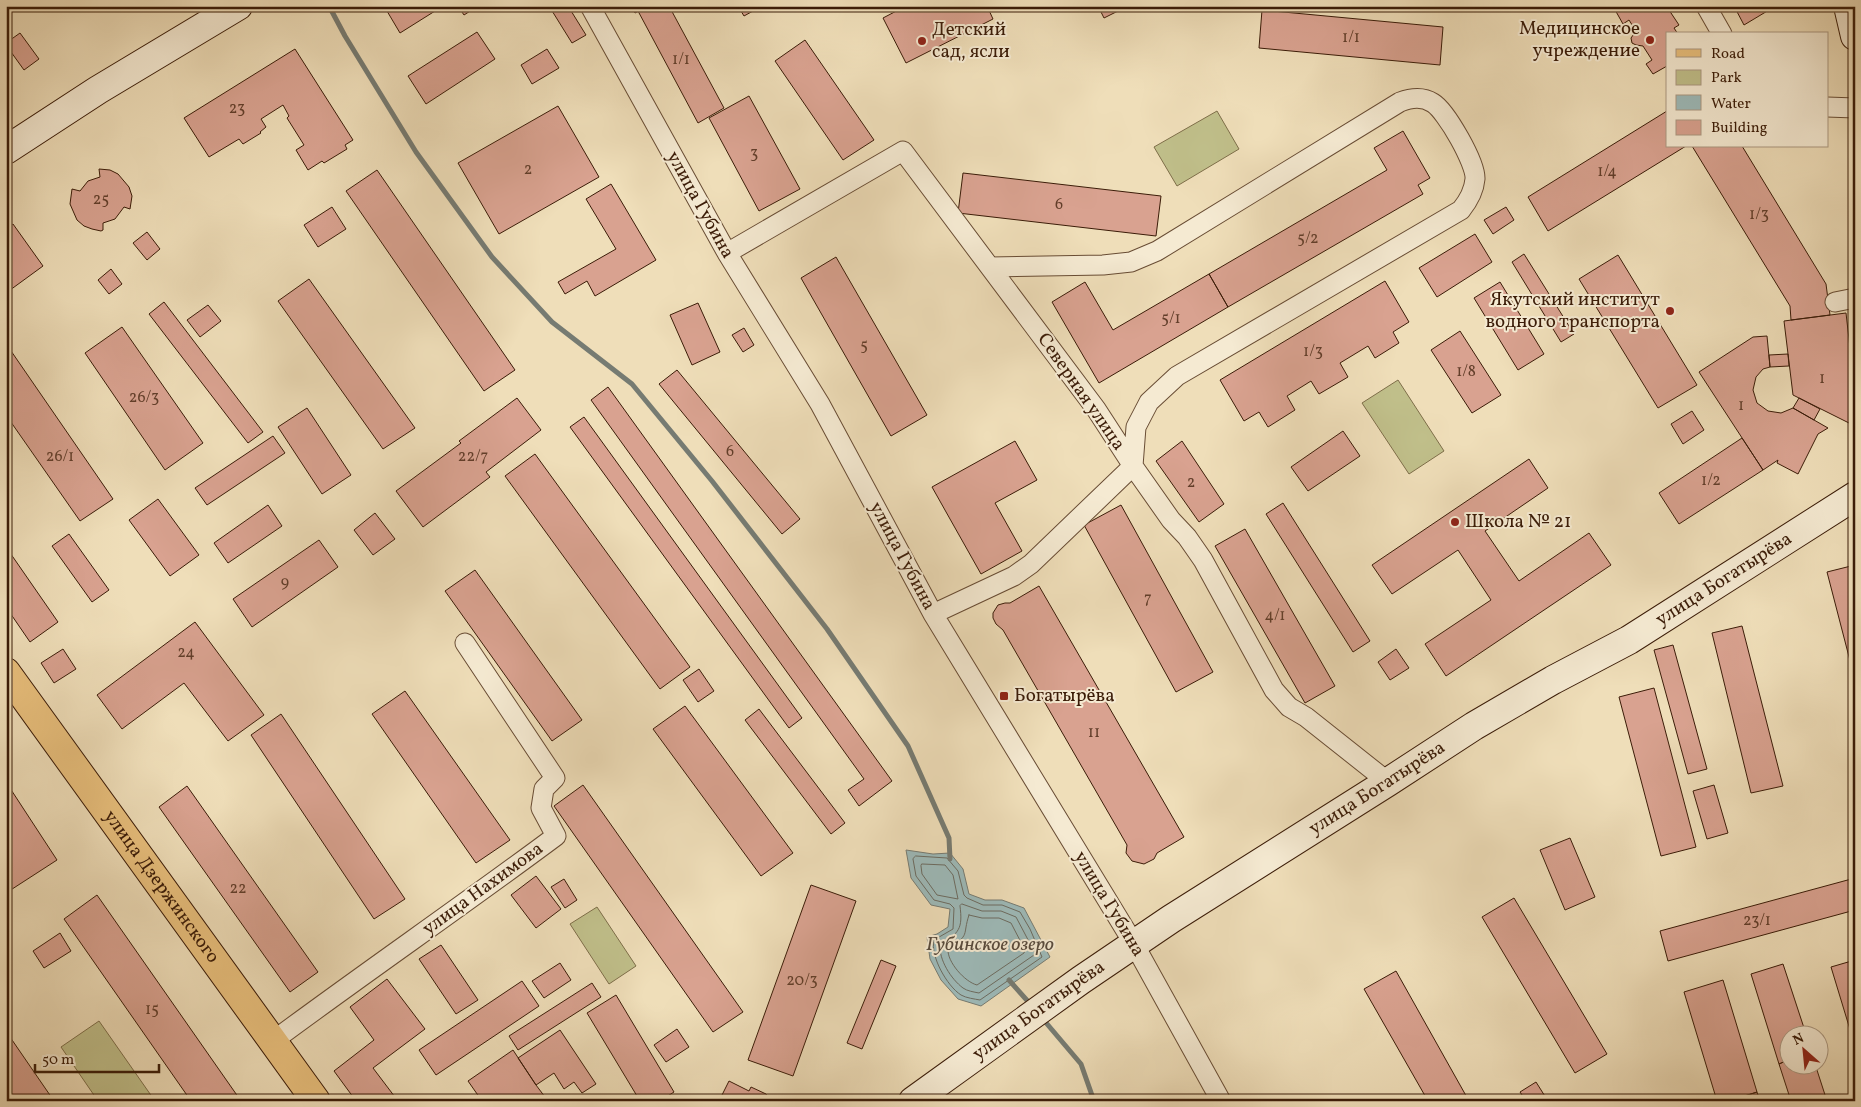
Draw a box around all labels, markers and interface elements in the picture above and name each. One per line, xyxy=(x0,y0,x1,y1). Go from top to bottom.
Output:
place label: Медицинское учреждение xyxy=(1519,16,1640,64)
place label: Детский сад, ясли xyxy=(932,17,1010,65)
house number: 1/1 xyxy=(1342,27,1360,49)
legend xyxy=(1666,32,1828,148)
marker: Медицинское учреждение xyxy=(1644,34,1656,46)
marker: Детский сад, ясли xyxy=(916,35,928,47)
text: Road xyxy=(1711,44,1745,65)
house number: 1/1 xyxy=(672,49,690,71)
text: Park xyxy=(1711,68,1742,89)
text: Water xyxy=(1711,94,1751,115)
house number: 23 xyxy=(229,98,245,120)
text: Building xyxy=(1711,118,1768,139)
house number: 3 xyxy=(750,143,758,165)
street label: улица Губина xyxy=(660,147,740,263)
house number: 2 xyxy=(524,159,532,181)
house number: 1/4 xyxy=(1597,161,1617,183)
house number: 25 xyxy=(93,189,109,211)
house number: 6 xyxy=(1055,194,1063,216)
house number: 1/3 xyxy=(1749,204,1769,226)
house number: 5/2 xyxy=(1297,228,1319,250)
place label: Якутский институт водного транспорта xyxy=(1485,287,1660,335)
marker: Якутский институт водного транспорта xyxy=(1664,305,1676,317)
house number: 5/1 xyxy=(1161,308,1181,330)
street label: Северная улица xyxy=(1031,328,1131,456)
house number: 5 xyxy=(860,335,868,357)
house number: 1/3 xyxy=(1303,341,1323,363)
house number: 1/8 xyxy=(1456,361,1476,383)
house number: 1 xyxy=(1819,368,1825,390)
house number: 26/3 xyxy=(129,387,159,409)
house number: 1 xyxy=(1738,395,1744,417)
house number: 6 xyxy=(726,441,734,463)
house number: 26/1 xyxy=(46,446,74,468)
house number: 22/7 xyxy=(458,446,488,468)
house number: 1/2 xyxy=(1701,470,1721,492)
house number: 2 xyxy=(1187,472,1195,494)
street label: улица Губина xyxy=(863,497,941,615)
place label: Школа № 21 xyxy=(1465,509,1571,535)
marker: Школа № 21 xyxy=(1449,516,1461,528)
street label: улица Богатырёва xyxy=(1651,526,1797,633)
house number: 9 xyxy=(281,572,289,594)
house number: 7 xyxy=(1144,588,1152,610)
house number: 4/1 xyxy=(1264,605,1286,627)
house number: 24 xyxy=(177,642,195,664)
place label: Богатырёва xyxy=(1014,683,1115,709)
marker: Богатырёва xyxy=(998,690,1010,702)
house number: 11 xyxy=(1088,722,1100,744)
street label: улица Богатырёва xyxy=(1304,735,1451,842)
street label: улица Дзержинского xyxy=(97,805,225,969)
street label: улица Нахимова xyxy=(417,836,549,942)
street label: улица Губина xyxy=(1067,846,1151,962)
house number: 22 xyxy=(229,878,247,900)
house number: 23/1 xyxy=(1743,910,1771,932)
water label: Губинское озеро xyxy=(926,931,1054,959)
street label: улица Богатырёва xyxy=(967,954,1110,1067)
house number: 20/3 xyxy=(786,970,818,992)
house number: 15 xyxy=(145,999,159,1021)
north arrow xyxy=(1778,1024,1828,1074)
text: N xyxy=(1790,1029,1808,1051)
scale bar xyxy=(35,1042,159,1074)
text: 50 m xyxy=(42,1050,74,1071)

